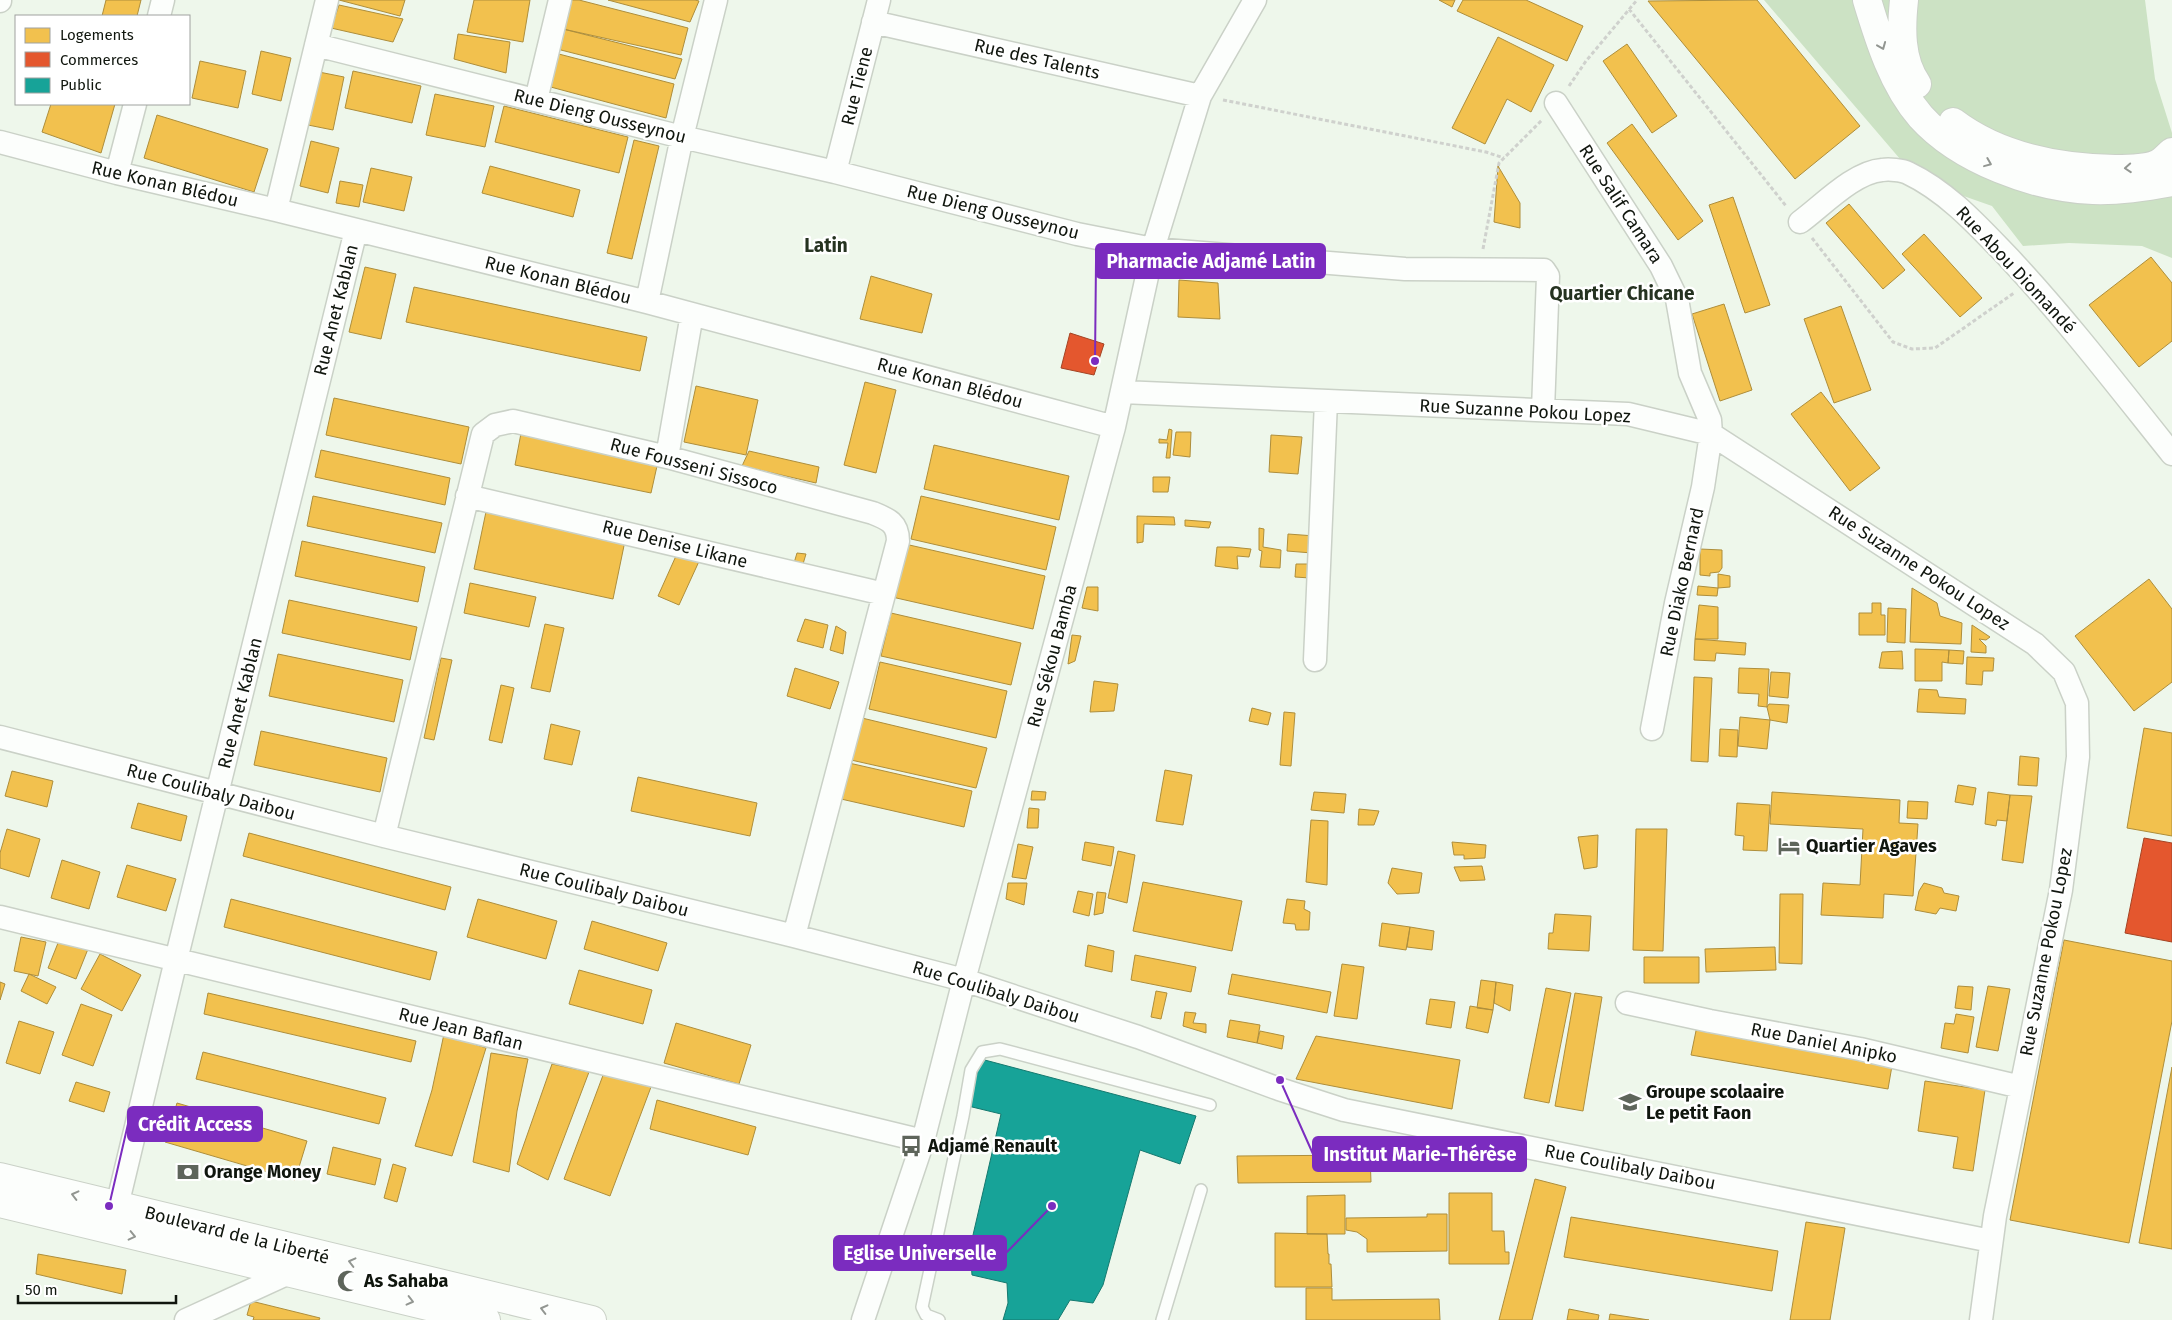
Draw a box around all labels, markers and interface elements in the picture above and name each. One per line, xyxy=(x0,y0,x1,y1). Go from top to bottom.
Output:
legend xyxy=(15,15,190,105)
text: Logements xyxy=(60,26,134,44)
street label: Rue des Talents xyxy=(972,34,1102,84)
one-way arrow xyxy=(1876,41,1887,50)
street label: Rue Tiene xyxy=(837,44,877,128)
text: Commerces xyxy=(60,51,138,69)
text: Public xyxy=(60,76,102,94)
street label: Rue Dieng Ousseynou xyxy=(512,84,688,148)
street label: Rue Salif Camara xyxy=(1574,140,1668,268)
street label: Rue Konan Blédou xyxy=(89,156,241,212)
one-way arrow xyxy=(1983,157,1992,167)
one-way arrow xyxy=(2123,163,2131,174)
street label: Rue Dieng Ousseynou xyxy=(905,180,1081,244)
street label: Rue Abou Diomandé xyxy=(1951,202,2081,338)
district label: Latin xyxy=(804,234,848,257)
street label: Rue Anet Kablan xyxy=(309,242,363,378)
callout: Pharmacie Adjamé Latin xyxy=(1096,244,1325,278)
text: Pharmacie Adjamé Latin xyxy=(1107,250,1315,273)
street label: Rue Konan Blédou xyxy=(482,251,634,309)
district label: Quartier Chicane xyxy=(1549,282,1695,305)
street label: Rue Konan Blédou xyxy=(875,353,1025,413)
street label: Rue Suzanne Pokou Lopez xyxy=(1419,394,1631,428)
street label: Rue Fousseni Sissoco xyxy=(608,433,780,499)
street label: Rue Suzanne Pokou Lopez xyxy=(1824,501,2014,635)
street label: Rue Diako Bernard xyxy=(1655,505,1709,659)
street label: Rue Denise Likane xyxy=(600,515,750,573)
street label: Rue Sékou Bamba xyxy=(1022,582,1082,730)
street label: Rue Anet Kablan xyxy=(213,635,267,771)
street label: Rue Coulibaly Daibou xyxy=(124,759,298,825)
hotel icon: Quartier Agaves xyxy=(1776,833,1802,859)
place label: Quartier Agaves xyxy=(1806,835,1937,857)
street label: Rue Suzanne Pokou Lopez xyxy=(2015,846,2077,1058)
street label: Rue Coulibaly Daibou xyxy=(517,858,691,922)
street label: Rue Coulibaly Daibou xyxy=(910,956,1082,1028)
street label: Rue Jean Baflan xyxy=(396,1003,526,1055)
street label: Rue Daniel Anipko xyxy=(1749,1018,1899,1068)
place label: Groupe scolaaire Le petit Faon xyxy=(1646,1081,1784,1124)
school or university icon: Groupe scolaaire Le petit Faon xyxy=(1617,1089,1643,1115)
callout: Crédit Access xyxy=(128,1107,262,1141)
text: Crédit Access xyxy=(138,1113,252,1136)
bus stop icon: Adjamé Renault xyxy=(898,1133,924,1159)
place label: Adjamé Renault xyxy=(927,1135,1058,1157)
callout: Institut Marie-Thérèse xyxy=(1313,1137,1526,1171)
street label: Rue Coulibaly Daibou xyxy=(1543,1140,1717,1194)
text: Institut Marie-Thérèse xyxy=(1324,1143,1516,1166)
bank icon: Orange Money xyxy=(175,1159,201,1185)
place label: Orange Money xyxy=(204,1161,322,1183)
one-way arrow xyxy=(71,1190,80,1201)
street label: Boulevard de la Liberté xyxy=(142,1201,332,1269)
one-way arrow xyxy=(128,1230,137,1241)
callout: Eglise Universelle xyxy=(834,1236,1006,1270)
text: Eglise Universelle xyxy=(844,1242,996,1265)
one-way arrow xyxy=(348,1257,357,1268)
mosque icon: As Sahaba xyxy=(335,1268,361,1294)
place label: As Sahaba xyxy=(363,1270,449,1292)
scale bar xyxy=(18,1272,175,1304)
text: 50 m xyxy=(25,1281,58,1299)
one-way arrow xyxy=(405,1295,414,1306)
one-way arrow xyxy=(540,1304,549,1315)

